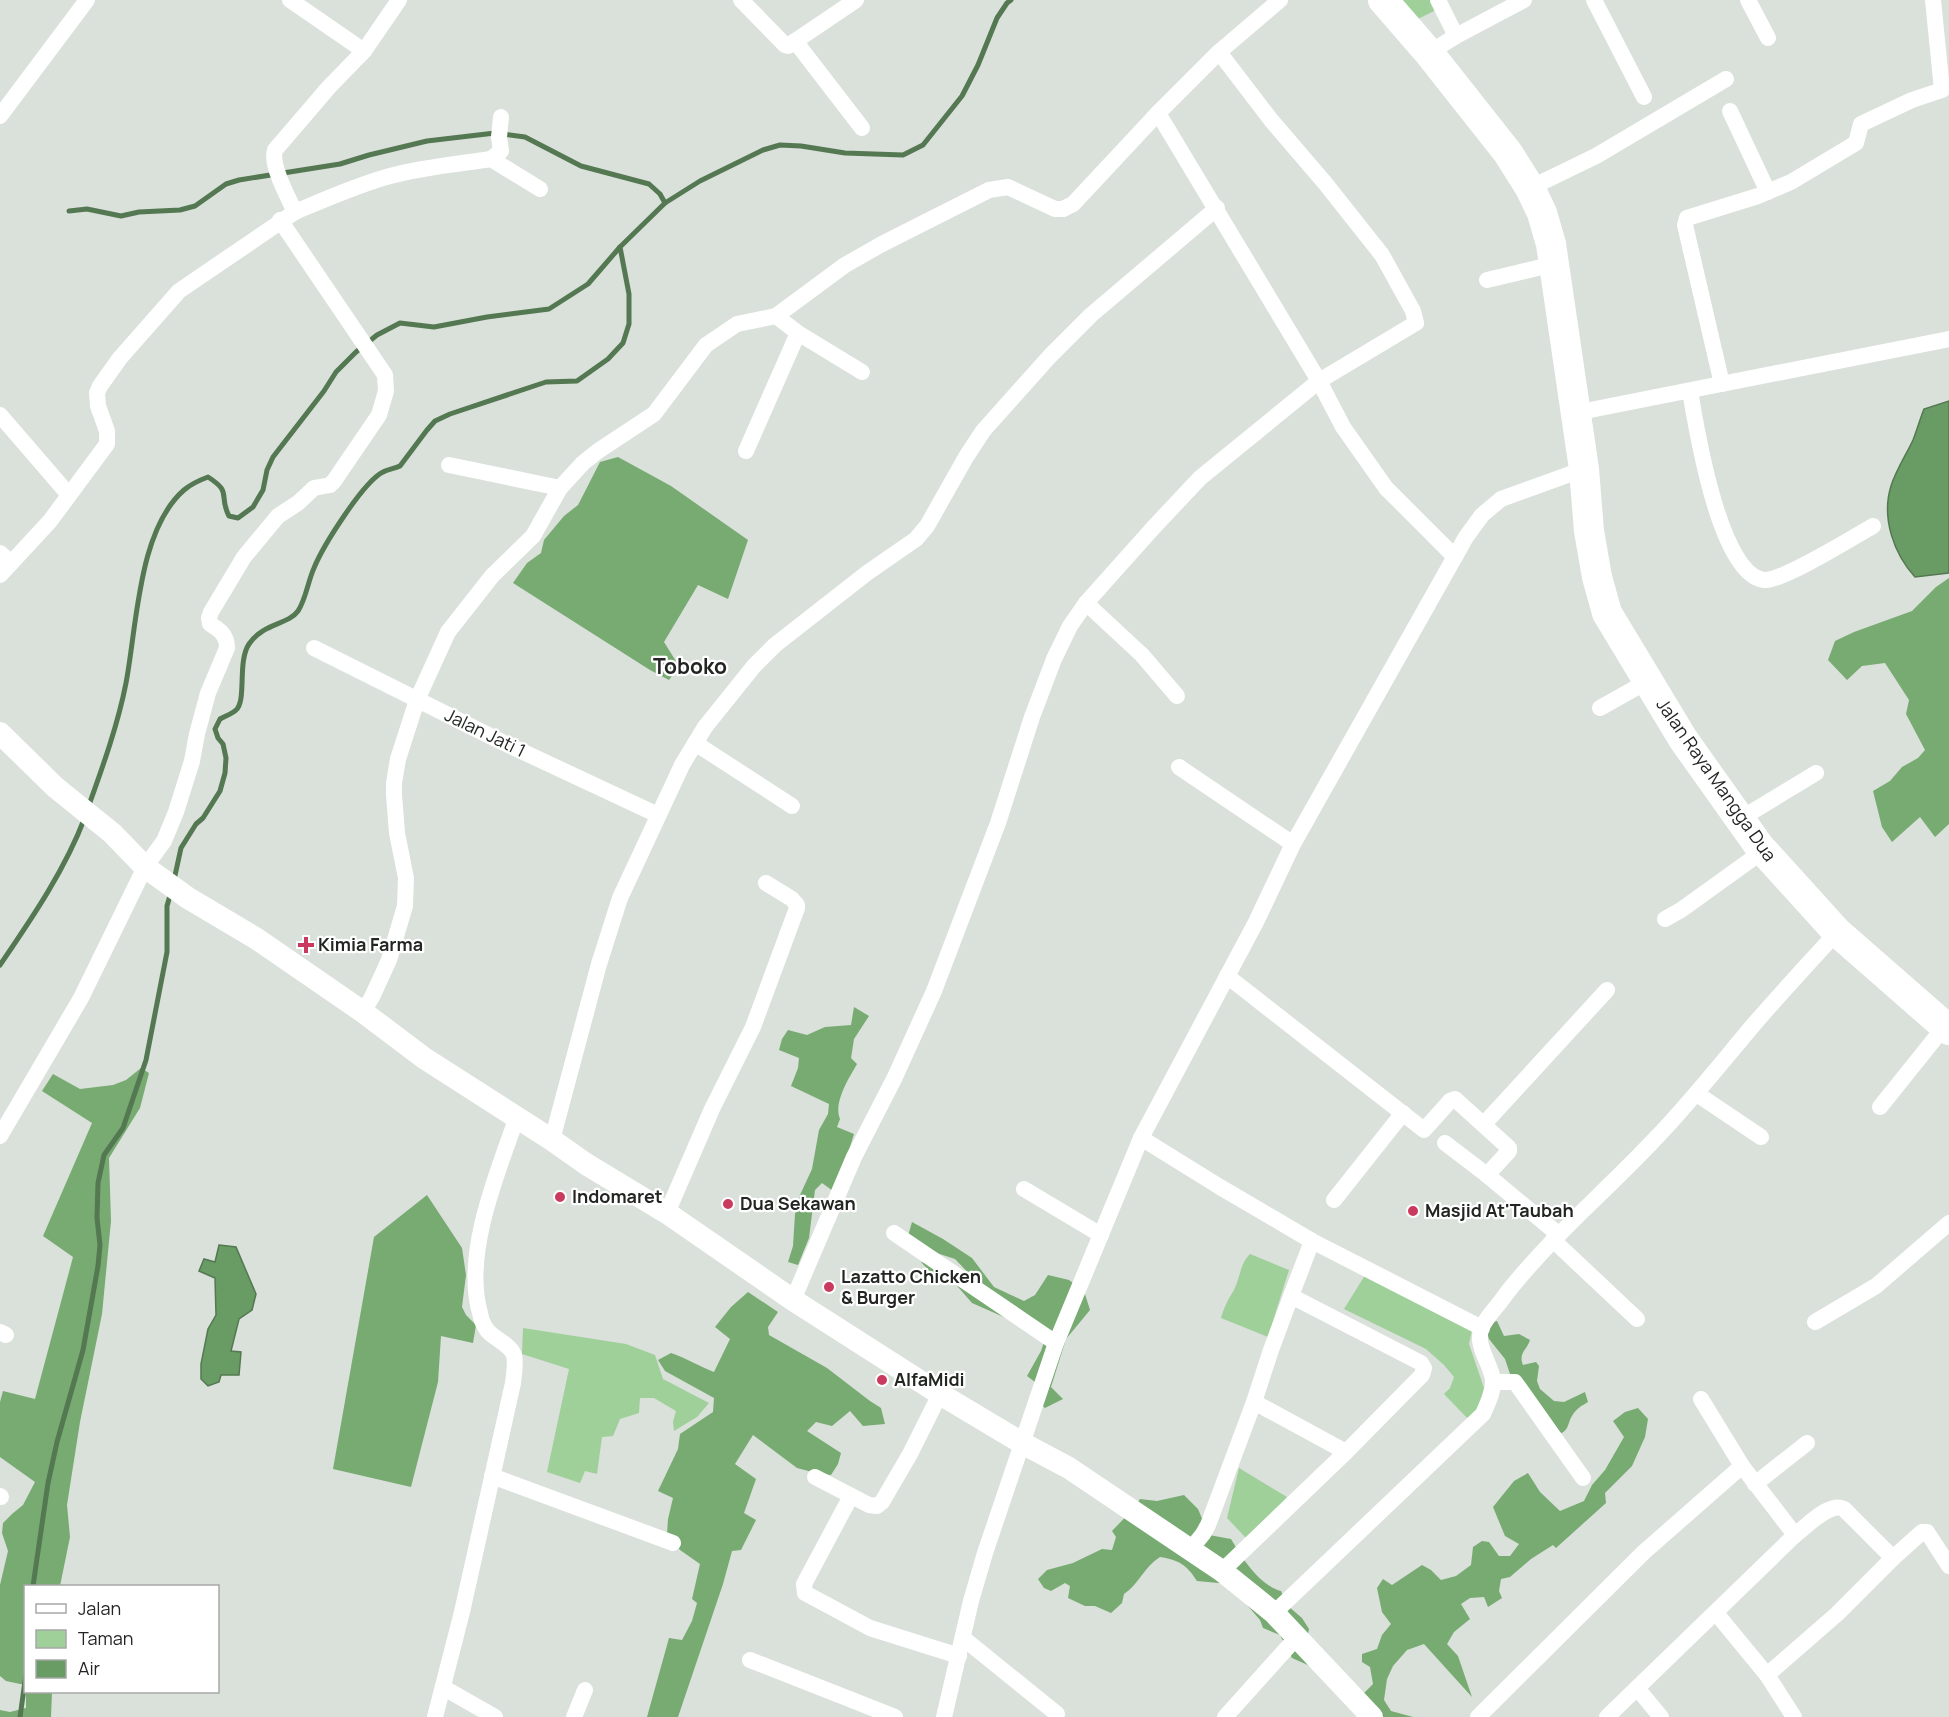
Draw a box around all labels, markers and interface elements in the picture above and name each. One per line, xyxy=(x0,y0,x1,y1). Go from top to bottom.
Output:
district label: Toboko xyxy=(653,652,727,680)
street label: Jalan Raya Mangga Dua xyxy=(1651,693,1782,866)
street label: Jalan Jati 1 xyxy=(441,702,530,762)
place label: Kimia Farma xyxy=(318,932,423,956)
marker: Kimia Farma xyxy=(299,938,313,952)
place label: Indomaret xyxy=(572,1184,663,1208)
marker: Indomaret xyxy=(553,1190,567,1204)
place label: Dua Sekawan xyxy=(740,1191,856,1215)
marker: Dua Sekawan xyxy=(721,1197,735,1211)
place label: Masjid At'Taubah xyxy=(1425,1198,1574,1222)
marker: Masjid At'Taubah xyxy=(1406,1204,1420,1218)
place label: Lazatto Chicken & Burger xyxy=(841,1264,981,1309)
marker: Lazatto Chicken & Burger xyxy=(822,1280,836,1294)
place label: AlfaMidi xyxy=(894,1367,965,1391)
marker: AlfaMidi xyxy=(875,1373,889,1387)
legend xyxy=(24,1585,219,1693)
text: Jalan xyxy=(78,1596,121,1620)
text: Taman xyxy=(78,1626,133,1650)
text: Air xyxy=(78,1656,101,1680)

